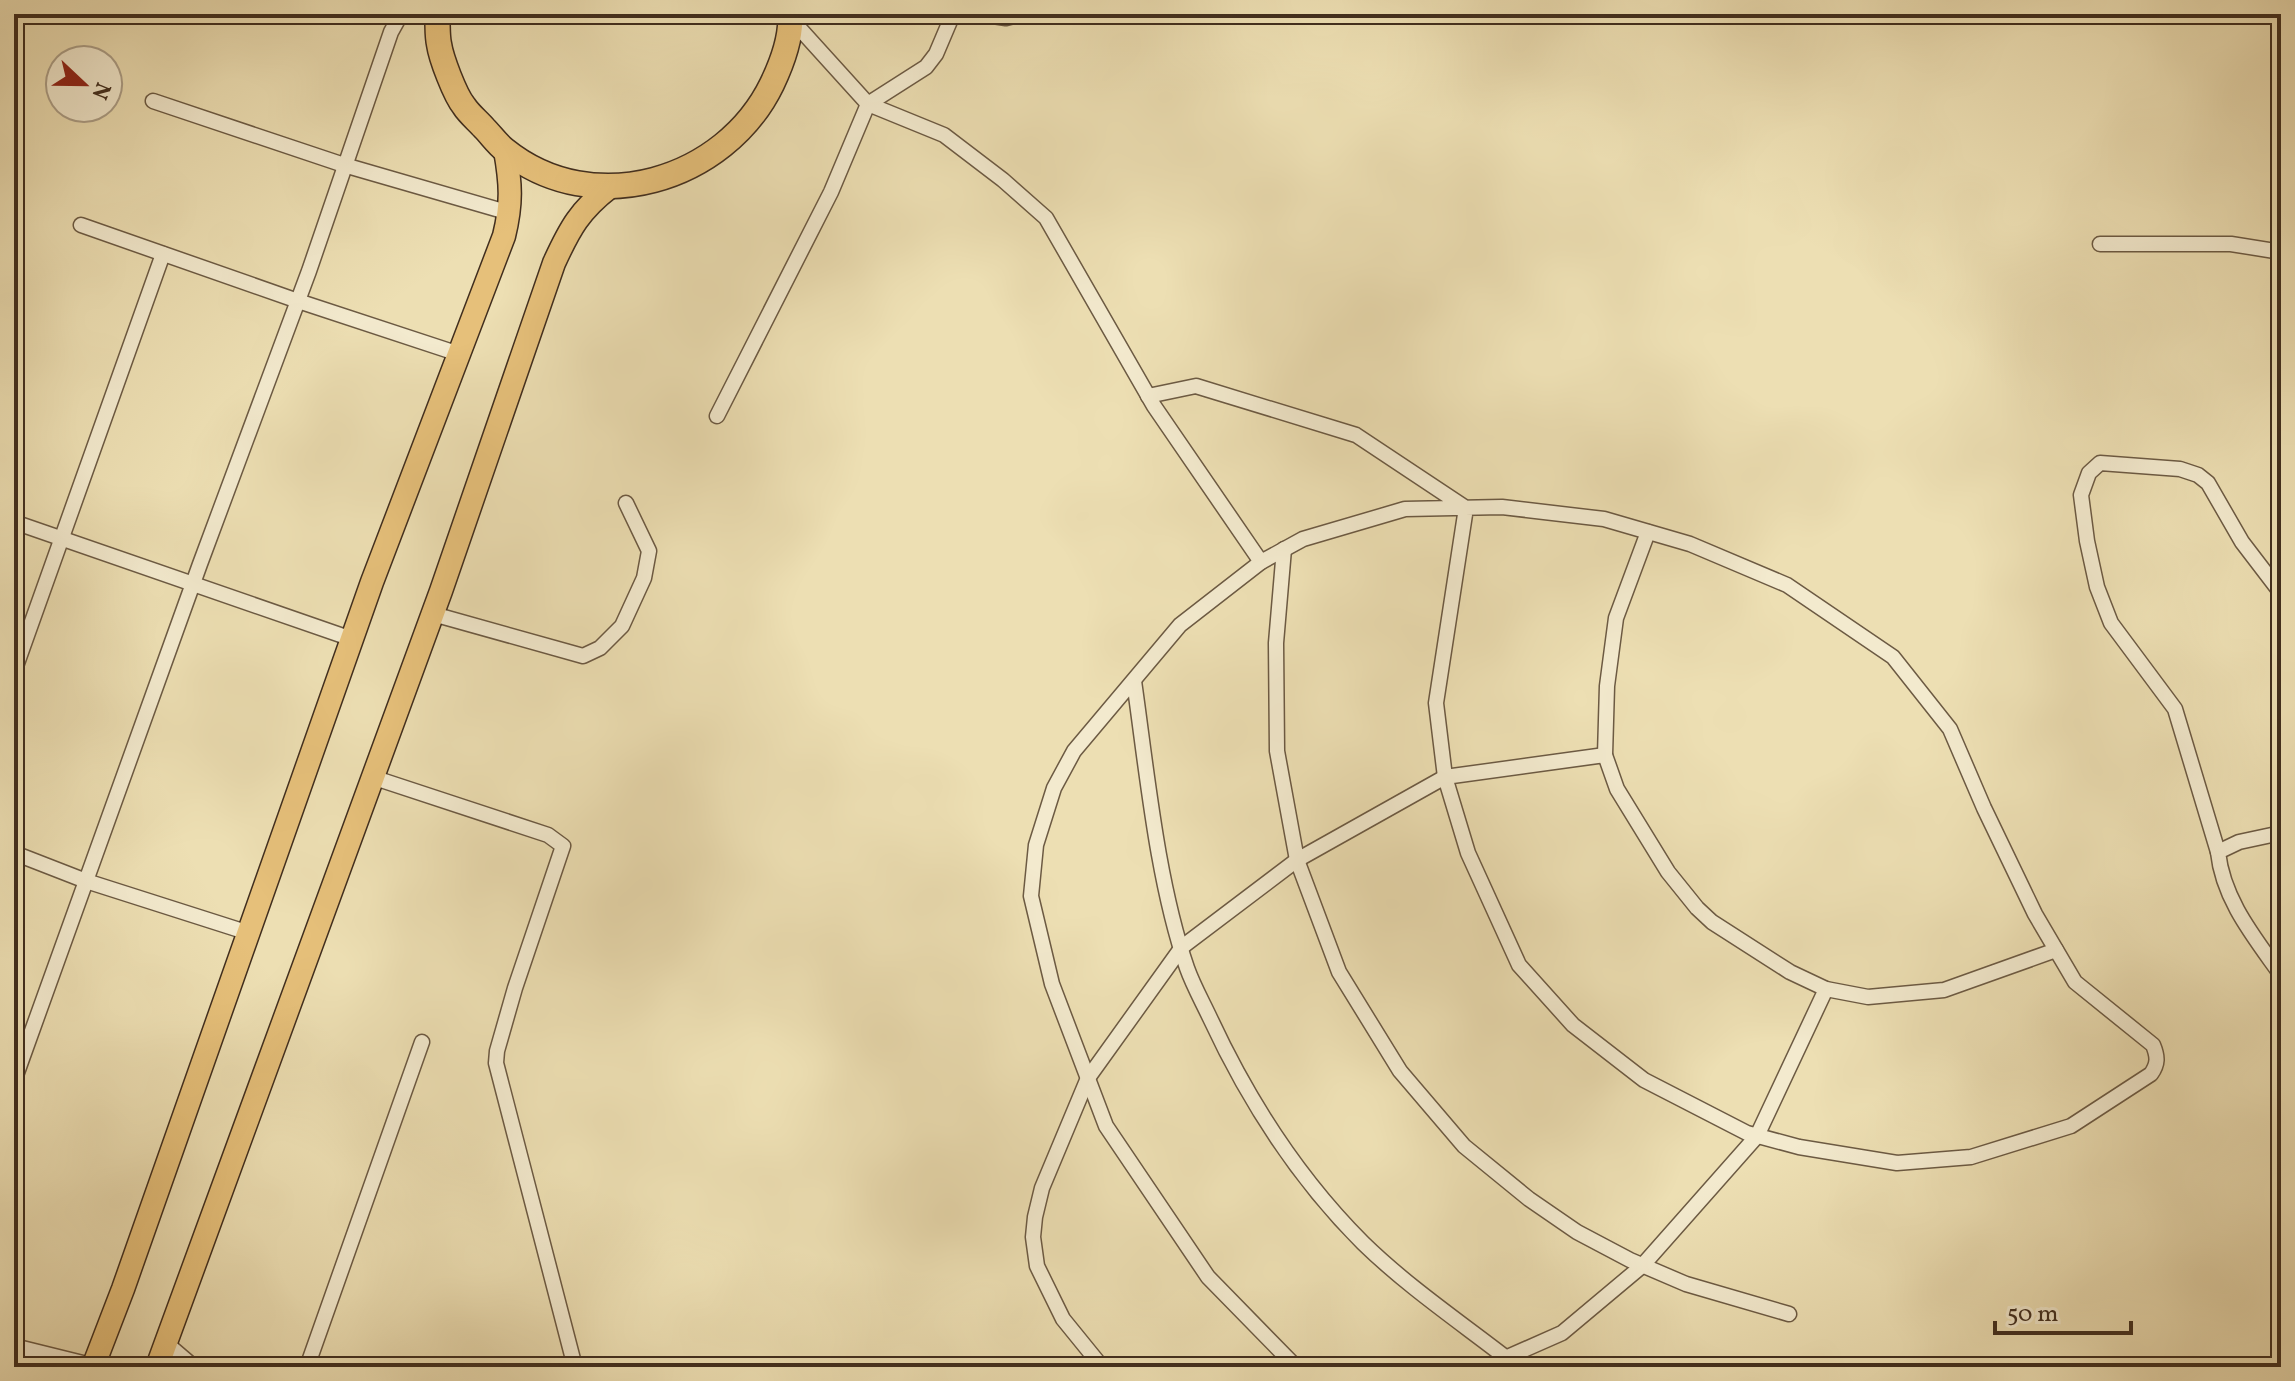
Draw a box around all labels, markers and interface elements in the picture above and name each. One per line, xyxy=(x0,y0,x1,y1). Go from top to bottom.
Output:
north arrow xyxy=(44,44,124,124)
text: N xyxy=(83,77,118,104)
scale bar xyxy=(1995,1285,2131,1335)
text: 50 m xyxy=(2007,1298,2059,1332)

